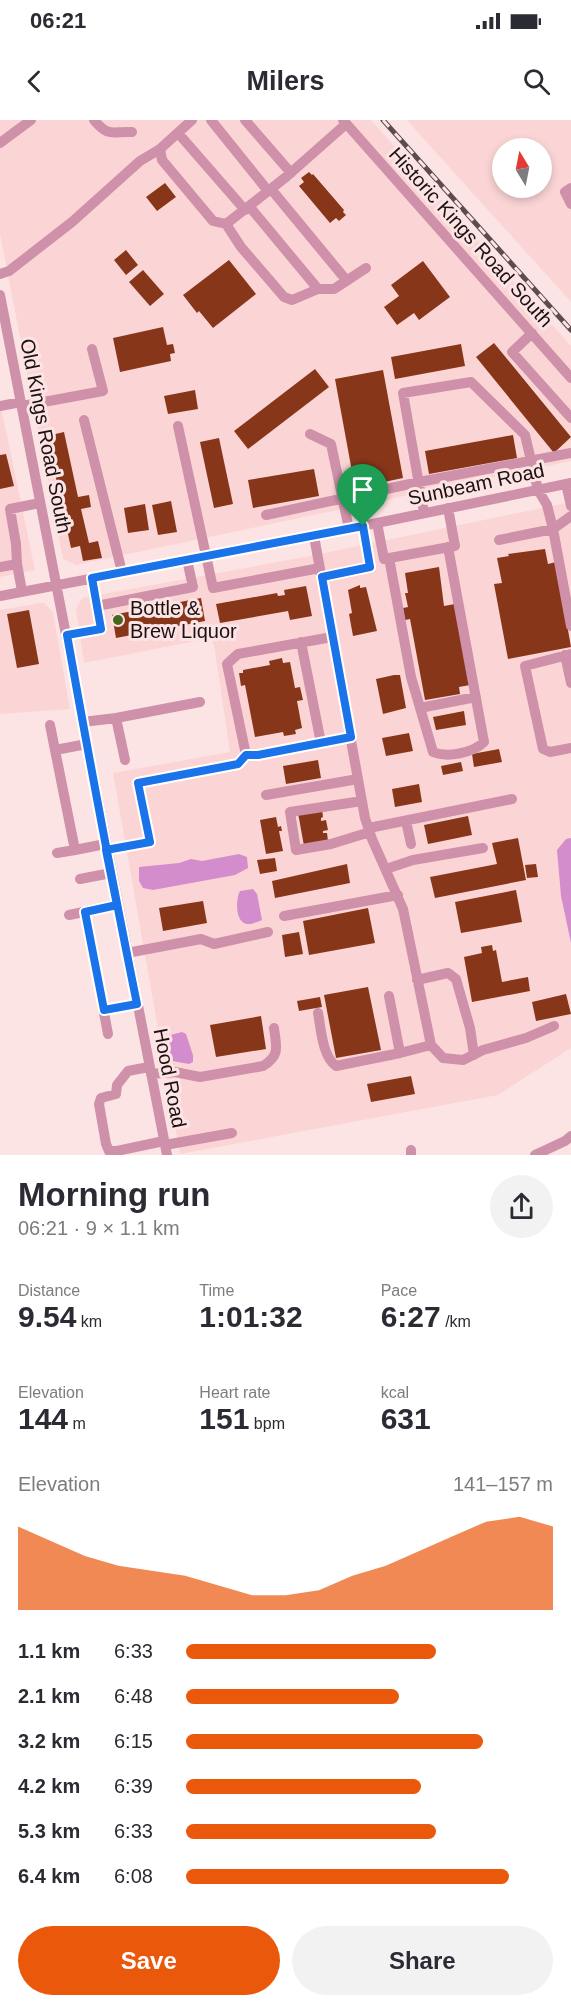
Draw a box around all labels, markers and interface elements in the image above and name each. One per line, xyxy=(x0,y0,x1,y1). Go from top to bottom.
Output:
text: 06:21 xyxy=(30,8,86,33)
icon: back xyxy=(18,65,51,98)
icon: search xyxy=(520,65,553,98)
text: Milers xyxy=(246,66,325,96)
north arrow xyxy=(492,138,552,198)
map controls xyxy=(492,138,552,198)
street label: Historic Kings Road South xyxy=(385,143,557,331)
street label: Old Kings Road South xyxy=(16,337,76,535)
street label: Sunbeam Road xyxy=(406,459,546,509)
pin xyxy=(337,464,388,526)
icon: arrive xyxy=(346,473,379,506)
place label: Bottle & Brew Liquor xyxy=(130,597,237,642)
marker: Bottle & Brew Liquor xyxy=(111,613,125,627)
street label: Hood Road xyxy=(150,1026,190,1130)
button: share xyxy=(490,1175,553,1238)
text: Morning run xyxy=(18,1176,210,1213)
text: 06:21 · 9 × 1.1 km xyxy=(18,1217,180,1239)
text: Distance xyxy=(18,1282,80,1299)
text: Time xyxy=(199,1282,234,1299)
text: Pace xyxy=(381,1282,417,1299)
text: 9.54 xyxy=(18,1300,76,1333)
text: 1:01:32 xyxy=(199,1300,303,1333)
text: 6:27 xyxy=(381,1300,441,1333)
text: km xyxy=(76,1313,102,1330)
text: /km xyxy=(441,1313,471,1330)
text: Elevation xyxy=(18,1384,84,1401)
text: Heart rate xyxy=(199,1384,270,1401)
text: kcal xyxy=(381,1384,409,1401)
text: 144 xyxy=(18,1402,68,1435)
text: 151 xyxy=(199,1402,249,1435)
text: 631 xyxy=(381,1402,431,1435)
text: m xyxy=(68,1415,86,1432)
text: bpm xyxy=(249,1415,285,1432)
text: Elevation xyxy=(18,1473,100,1495)
text: 141–157 m xyxy=(453,1473,553,1495)
text: 1.1 km xyxy=(18,1640,80,1662)
text: 6:33 xyxy=(114,1640,153,1662)
text: 2.1 km xyxy=(18,1685,80,1707)
text: 6:48 xyxy=(114,1685,153,1707)
text: 3.2 km xyxy=(18,1730,80,1752)
text: 6:15 xyxy=(114,1730,153,1752)
text: 4.2 km xyxy=(18,1775,80,1797)
text: 6:39 xyxy=(114,1775,153,1797)
text: 5.3 km xyxy=(18,1820,80,1842)
text: 6:33 xyxy=(114,1820,153,1842)
text: 6.4 km xyxy=(18,1865,80,1887)
text: 6:08 xyxy=(114,1865,153,1887)
button: Save xyxy=(18,1926,280,1995)
button: Share xyxy=(292,1926,553,1995)

